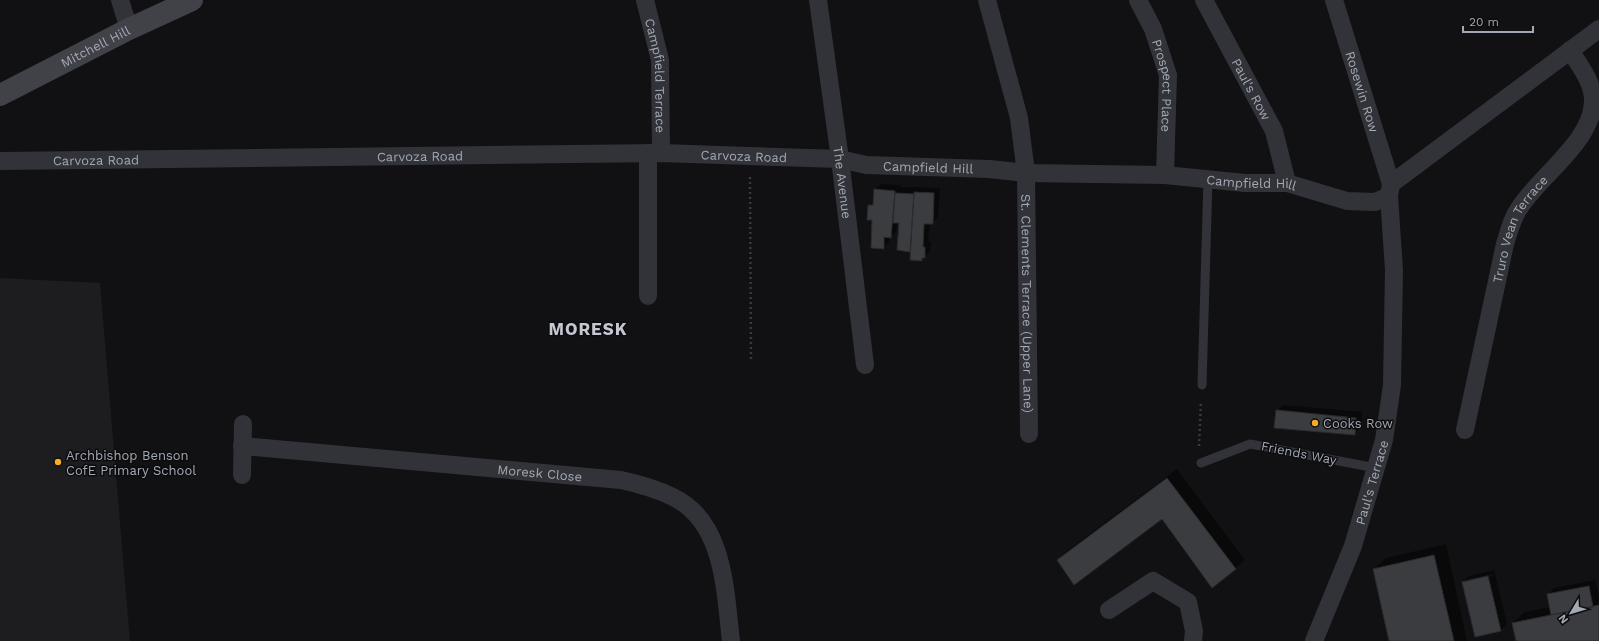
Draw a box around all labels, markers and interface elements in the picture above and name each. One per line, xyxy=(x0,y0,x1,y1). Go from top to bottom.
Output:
scale bar xyxy=(1463,8,1533,34)
text: 20 m xyxy=(1469,15,1499,29)
street label: Campfield Terrace xyxy=(642,17,668,133)
street label: Mitchell Hill xyxy=(58,22,132,70)
street label: Prospect Place xyxy=(1149,37,1176,132)
street label: Rosewin Row xyxy=(1343,49,1382,134)
street label: Paul's Row xyxy=(1229,56,1274,123)
street label: The Avenue xyxy=(831,145,855,220)
street label: Carvoza Road xyxy=(701,147,787,165)
street label: Carvoza Road xyxy=(377,148,463,164)
street label: Carvoza Road xyxy=(53,152,139,168)
street label: Campfield Hill xyxy=(883,158,974,176)
street label: Campfield Hill xyxy=(1206,172,1298,193)
street label: Truro Vean Terrace xyxy=(1489,172,1551,284)
street label: St. Clements Terrace (Upper Lane) xyxy=(1019,194,1036,413)
district label: MORESK xyxy=(548,319,628,339)
place label: Cooks Row xyxy=(1323,416,1393,431)
marker: Cooks Row xyxy=(1310,418,1320,428)
street label: Friends Way xyxy=(1260,438,1338,468)
street label: Paul's Terrace xyxy=(1352,438,1391,526)
place label: Archbishop Benson CofE Primary School xyxy=(66,448,196,478)
marker: Archbishop Benson CofE Primary School xyxy=(53,457,63,467)
street label: Moresk Close xyxy=(497,461,583,484)
north arrow xyxy=(1551,593,1591,633)
text: N xyxy=(1556,612,1571,626)

